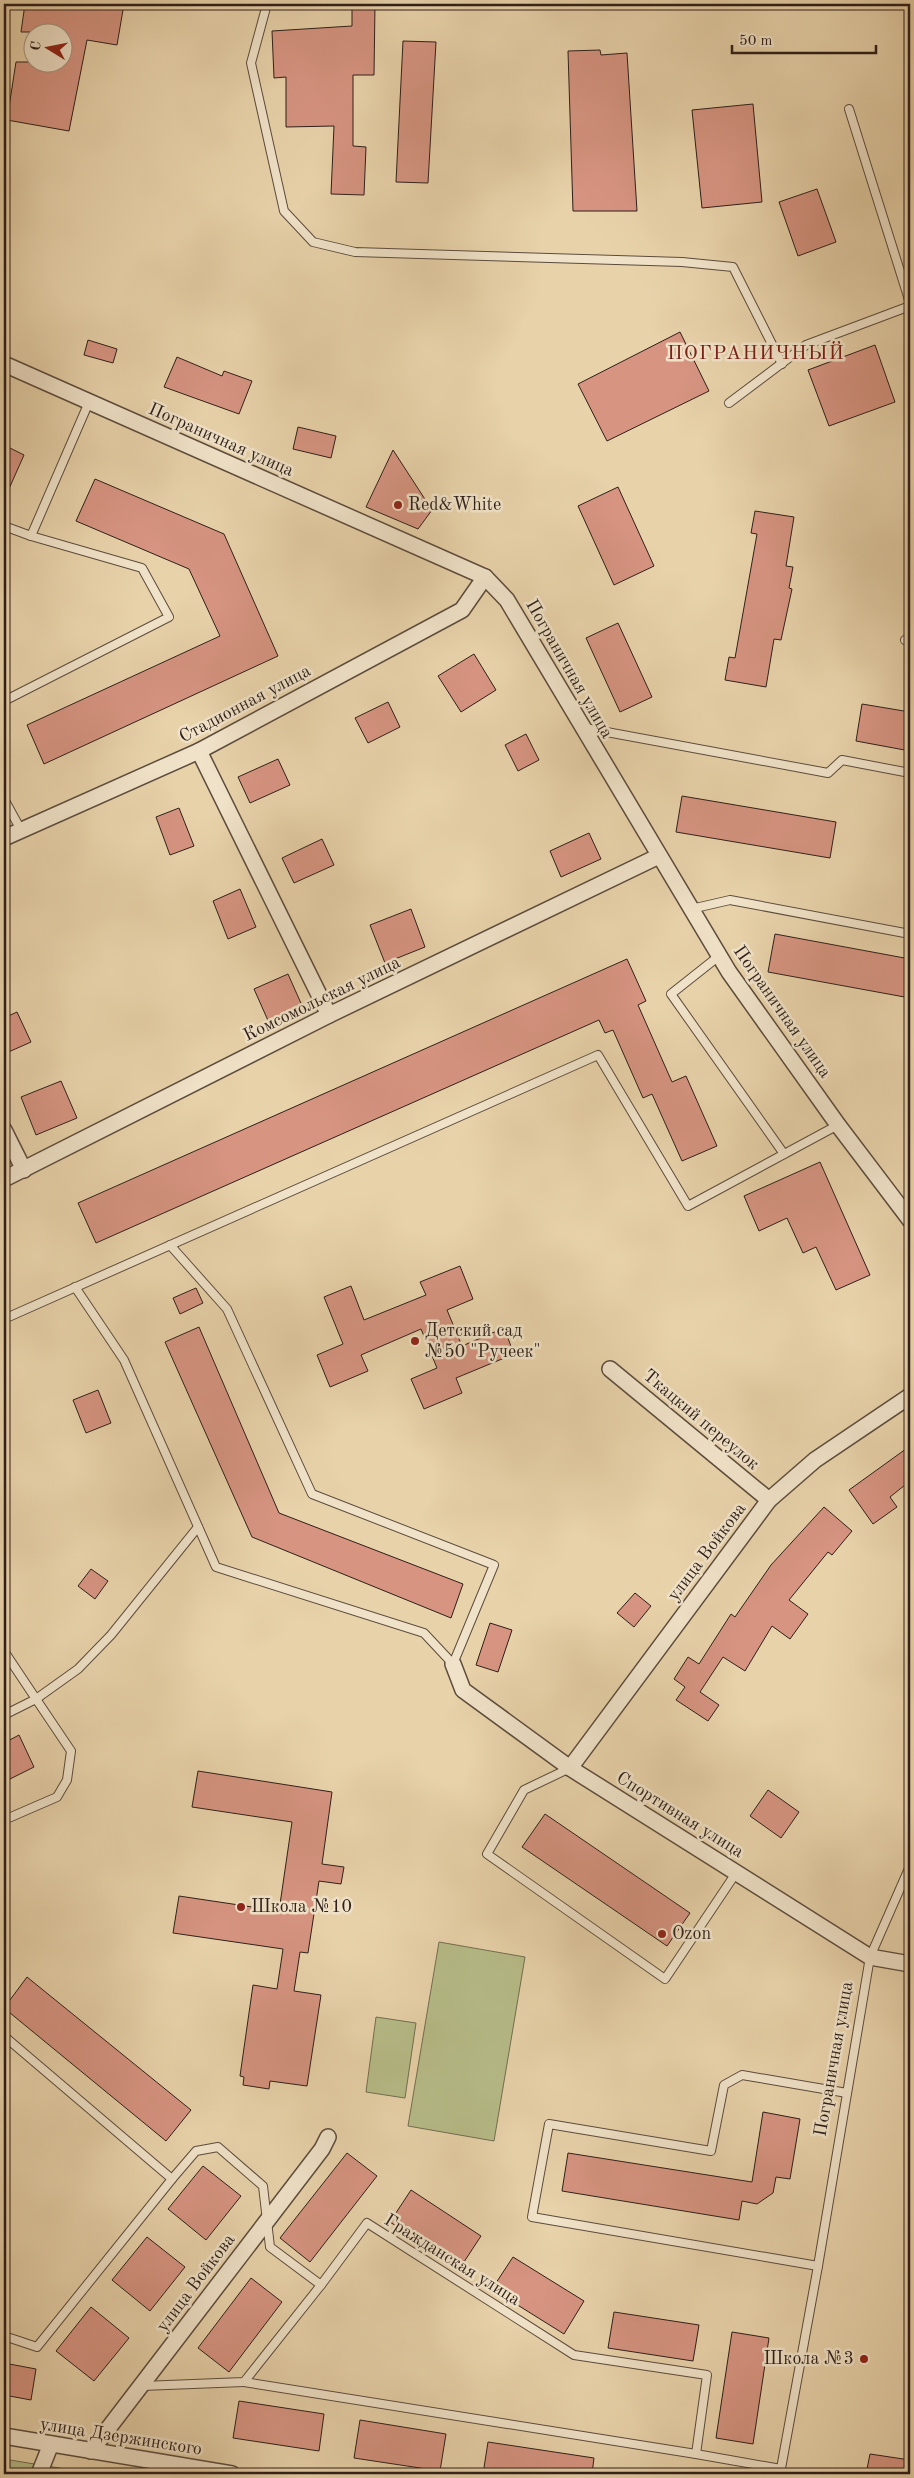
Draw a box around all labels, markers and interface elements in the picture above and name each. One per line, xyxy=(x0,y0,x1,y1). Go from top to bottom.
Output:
north arrow xyxy=(22,22,72,72)
scale bar xyxy=(732,22,875,54)
text: 50 m xyxy=(739,34,773,49)
text: С xyxy=(28,40,44,52)
district label: ПОГРАНИЧНЫЙ xyxy=(667,341,845,364)
street label: Пограничная улица xyxy=(146,400,296,480)
place label: Red&White xyxy=(408,496,501,514)
marker: Red&White xyxy=(392,499,404,511)
street label: Пограничная улица xyxy=(522,597,616,742)
street label: Стадионная улица xyxy=(176,662,314,746)
street label: Пограничная улица xyxy=(730,943,834,1082)
street label: Комсомольская улица xyxy=(241,953,403,1045)
place label: Детский сад №50 "Ручеек" xyxy=(425,1322,541,1361)
marker: Детский сад №50 "Ручеек" xyxy=(409,1335,421,1347)
street label: Ткацкий переулок xyxy=(640,1366,762,1474)
street label: улица Войкова xyxy=(664,1500,750,1604)
street label: Спортивная улица xyxy=(613,1769,747,1861)
place label: Школа №10 xyxy=(251,1898,352,1916)
marker: Школа №10 xyxy=(235,1901,247,1913)
place label: Ozon xyxy=(672,1925,711,1943)
marker: Ozon xyxy=(656,1928,668,1940)
street label: Пограничная улица xyxy=(812,1980,857,2138)
street label: Гражданская улица xyxy=(381,2211,523,2309)
street label: улица Войкова xyxy=(153,2231,239,2335)
place label: Школа №3 xyxy=(764,2350,854,2368)
marker: Школа №3 xyxy=(858,2353,870,2365)
street label: улица Дзержинского xyxy=(39,2415,203,2459)

